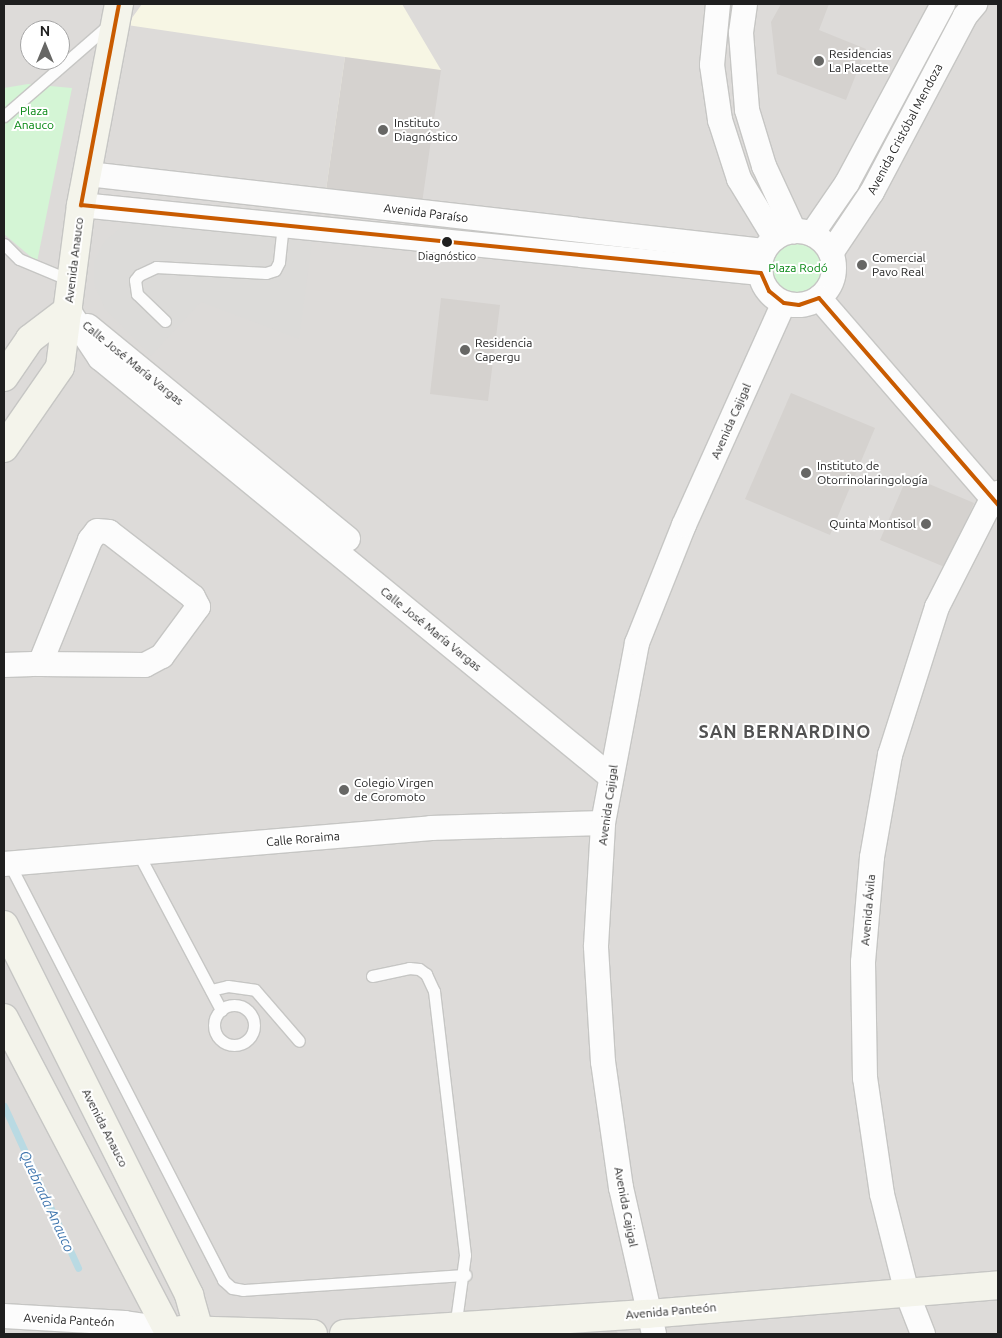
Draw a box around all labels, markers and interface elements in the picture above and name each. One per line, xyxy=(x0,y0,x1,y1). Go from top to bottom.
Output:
north arrow xyxy=(20,20,70,70)
text: N xyxy=(40,23,50,39)
place label: Residencias La Placette xyxy=(829,47,892,75)
marker: Residencias La Placette xyxy=(813,55,825,67)
street label: Avenida Cristóbal Mendoza xyxy=(864,61,946,197)
park label: Plaza Anauco xyxy=(14,104,54,132)
place label: Instituto Diagnóstico xyxy=(394,116,458,144)
marker: Instituto Diagnóstico xyxy=(376,123,390,137)
street label: Avenida Paraíso xyxy=(383,201,469,225)
street label: Avenida Anauco xyxy=(62,216,86,304)
marker: Diagnóstico xyxy=(442,237,452,247)
place label: Diagnóstico xyxy=(418,249,476,263)
place label: Comercial Pavo Real xyxy=(872,251,926,279)
marker: Comercial Pavo Real xyxy=(856,259,868,271)
park label: Plaza Rodó xyxy=(768,261,828,275)
street label: Calle José María Vargas xyxy=(79,318,187,408)
place label: Residencia Capergu xyxy=(475,336,532,364)
marker: Residencia Capergu xyxy=(459,344,471,356)
street label: Avenida Cajigal xyxy=(708,381,754,461)
place label: Instituto de Otorrinolaringología xyxy=(817,459,928,487)
marker: Instituto de Otorrinolaringología xyxy=(799,466,813,480)
place label: Quinta Montisol xyxy=(829,517,916,531)
marker: Quinta Montisol xyxy=(920,518,932,530)
street label: Calle José María Vargas xyxy=(377,584,485,674)
district label: SAN BERNARDINO xyxy=(697,720,873,742)
street label: Avenida Cajigal xyxy=(595,764,621,846)
place label: Colegio Virgen de Coromoto xyxy=(354,776,434,804)
marker: Colegio Virgen de Coromoto xyxy=(338,784,350,796)
street label: Calle Roraima xyxy=(266,829,340,849)
street label: Avenida Ávila xyxy=(858,874,878,946)
street label: Avenida Anauco xyxy=(79,1086,131,1170)
water label: Quebrada Anauco xyxy=(16,1148,78,1254)
street label: Avenida Cajigal xyxy=(611,1166,641,1248)
street label: Avenida Panteón xyxy=(625,1300,717,1322)
street label: Avenida Panteón xyxy=(23,1310,115,1330)

